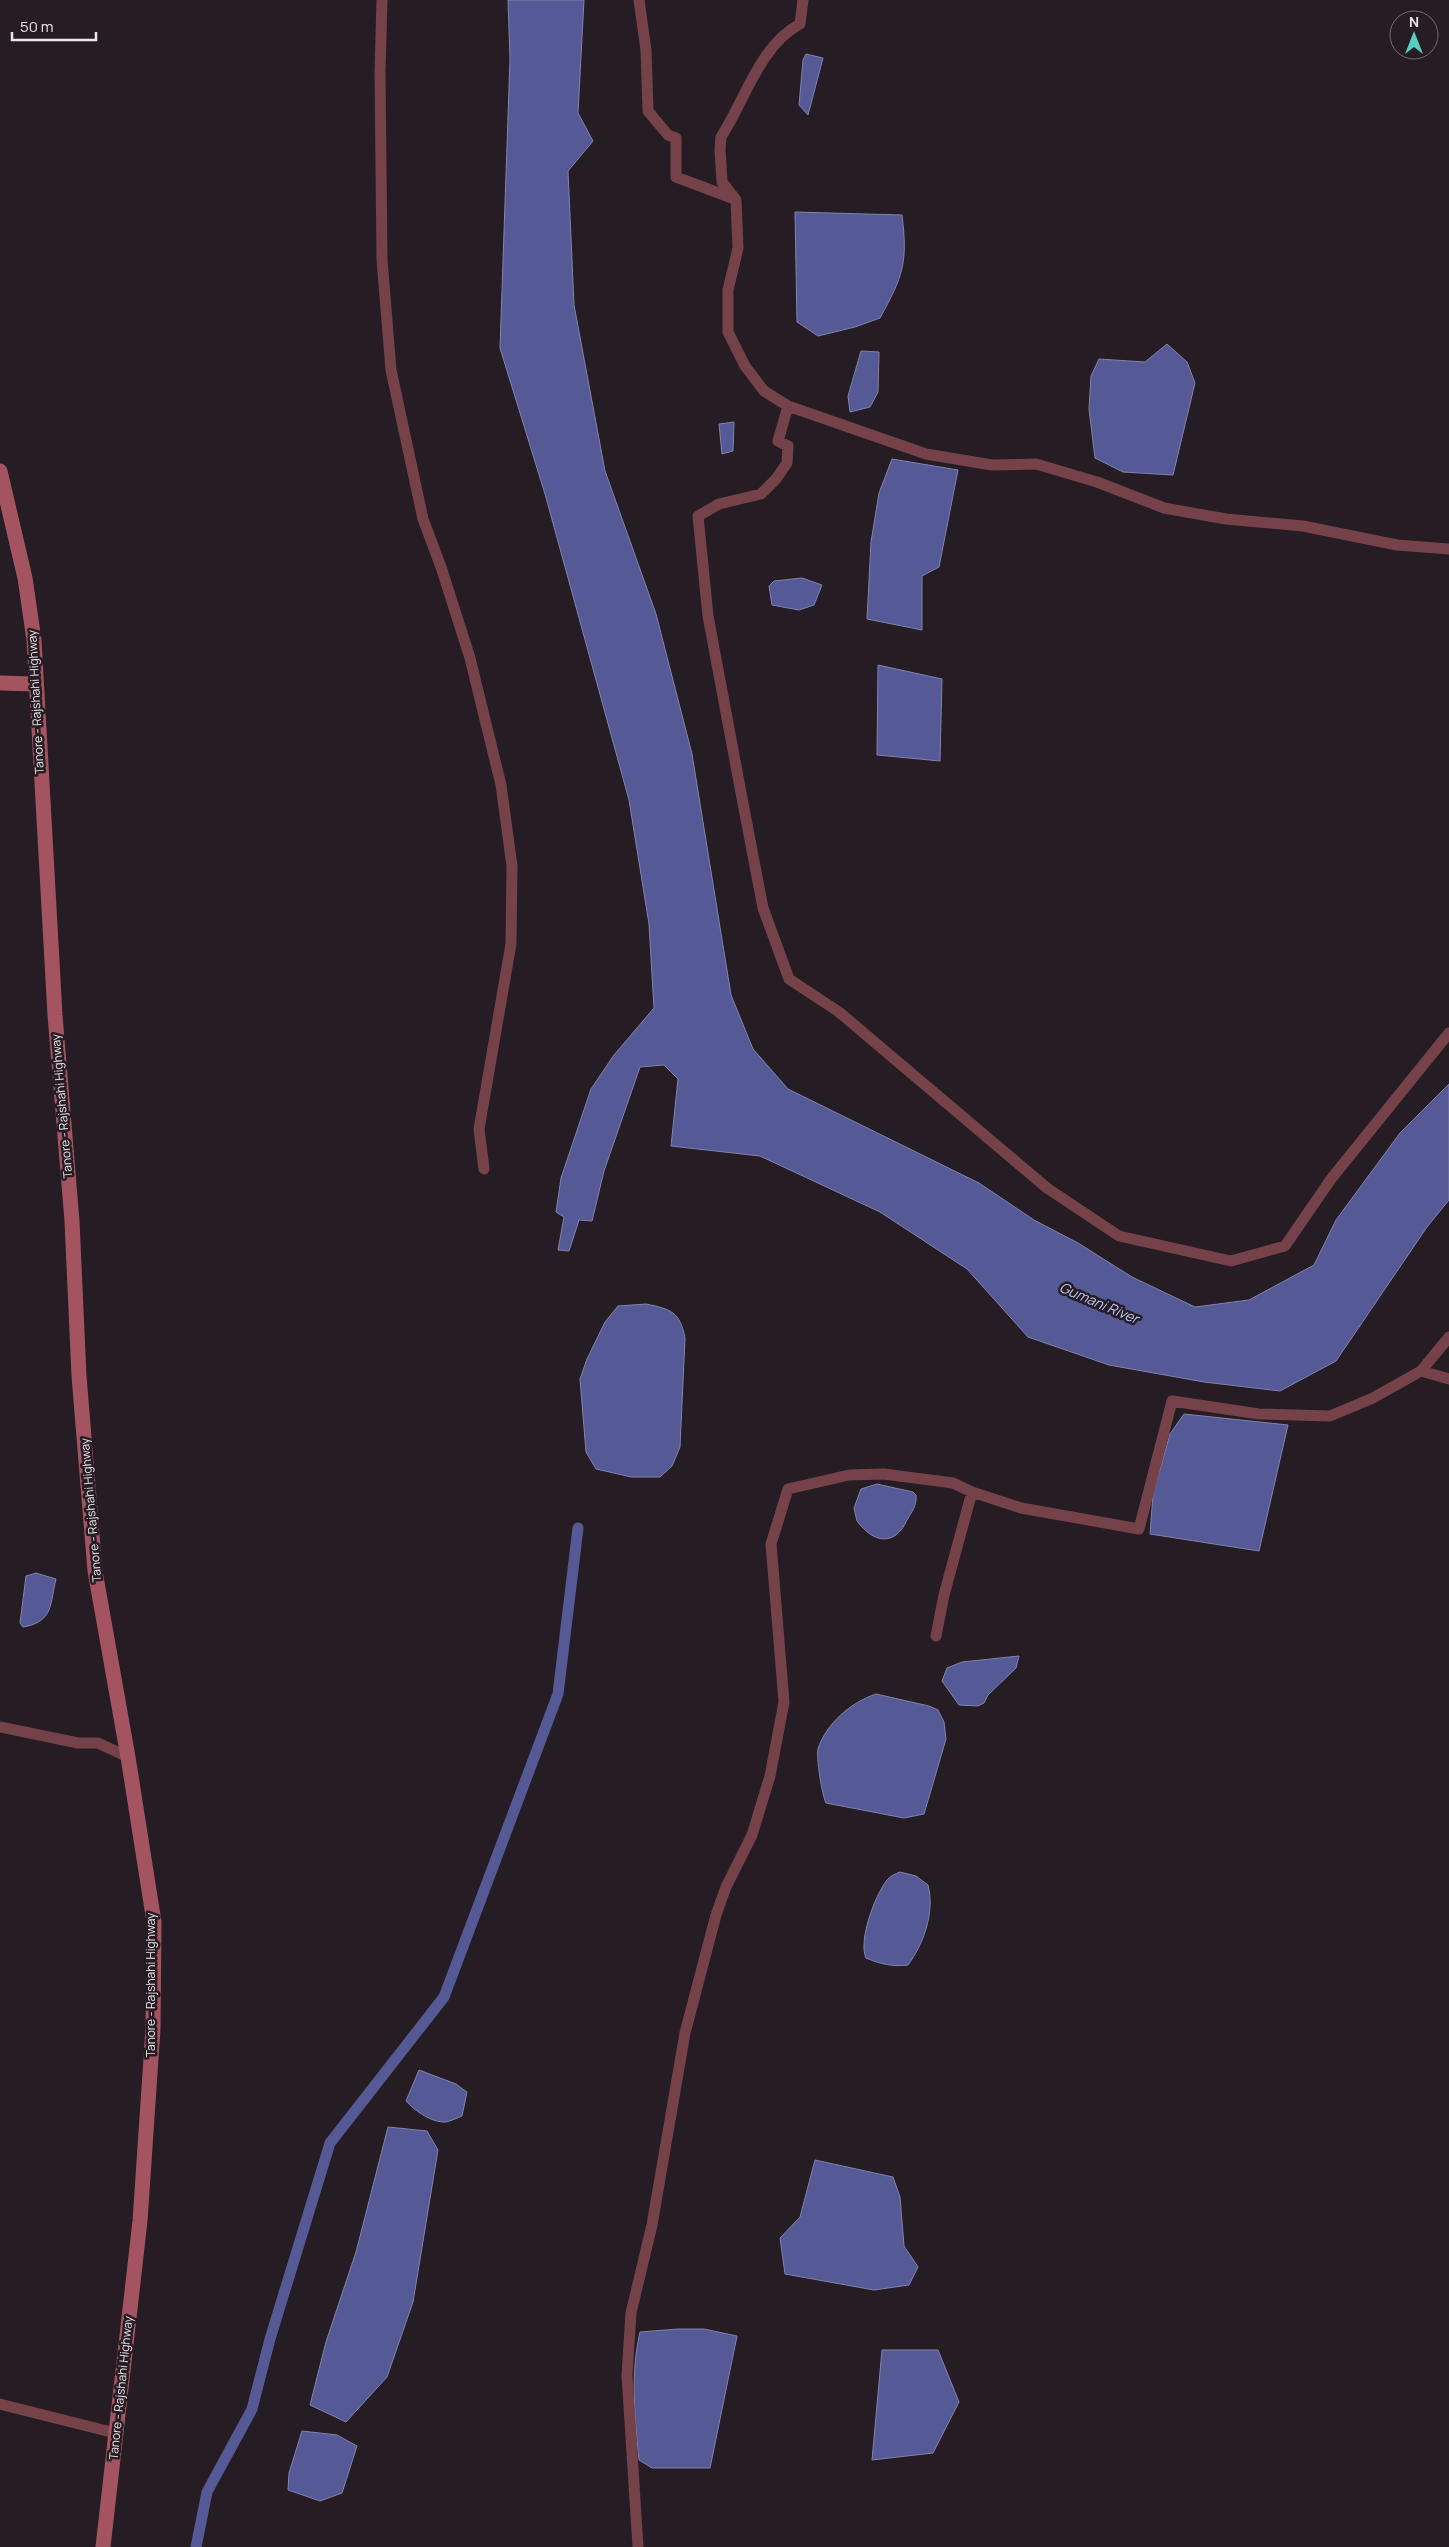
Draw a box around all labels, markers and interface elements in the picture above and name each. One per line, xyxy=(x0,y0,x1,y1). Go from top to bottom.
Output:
scale bar xyxy=(12,10,96,42)
north arrow xyxy=(1389,10,1439,60)
text: N xyxy=(1409,12,1419,31)
text: 50 m xyxy=(20,16,54,37)
street label: Tanore - Rajshahi Highway xyxy=(23,629,48,775)
street label: Tanore - Rajshahi Highway xyxy=(47,1033,76,1179)
water label: Gumani River xyxy=(1057,1277,1144,1329)
street label: Tanore - Rajshahi Highway xyxy=(76,1437,105,1583)
street label: Tanore - Rajshahi Highway xyxy=(142,1912,159,2057)
street label: Tanore - Rajshahi Highway xyxy=(104,2314,137,2461)

